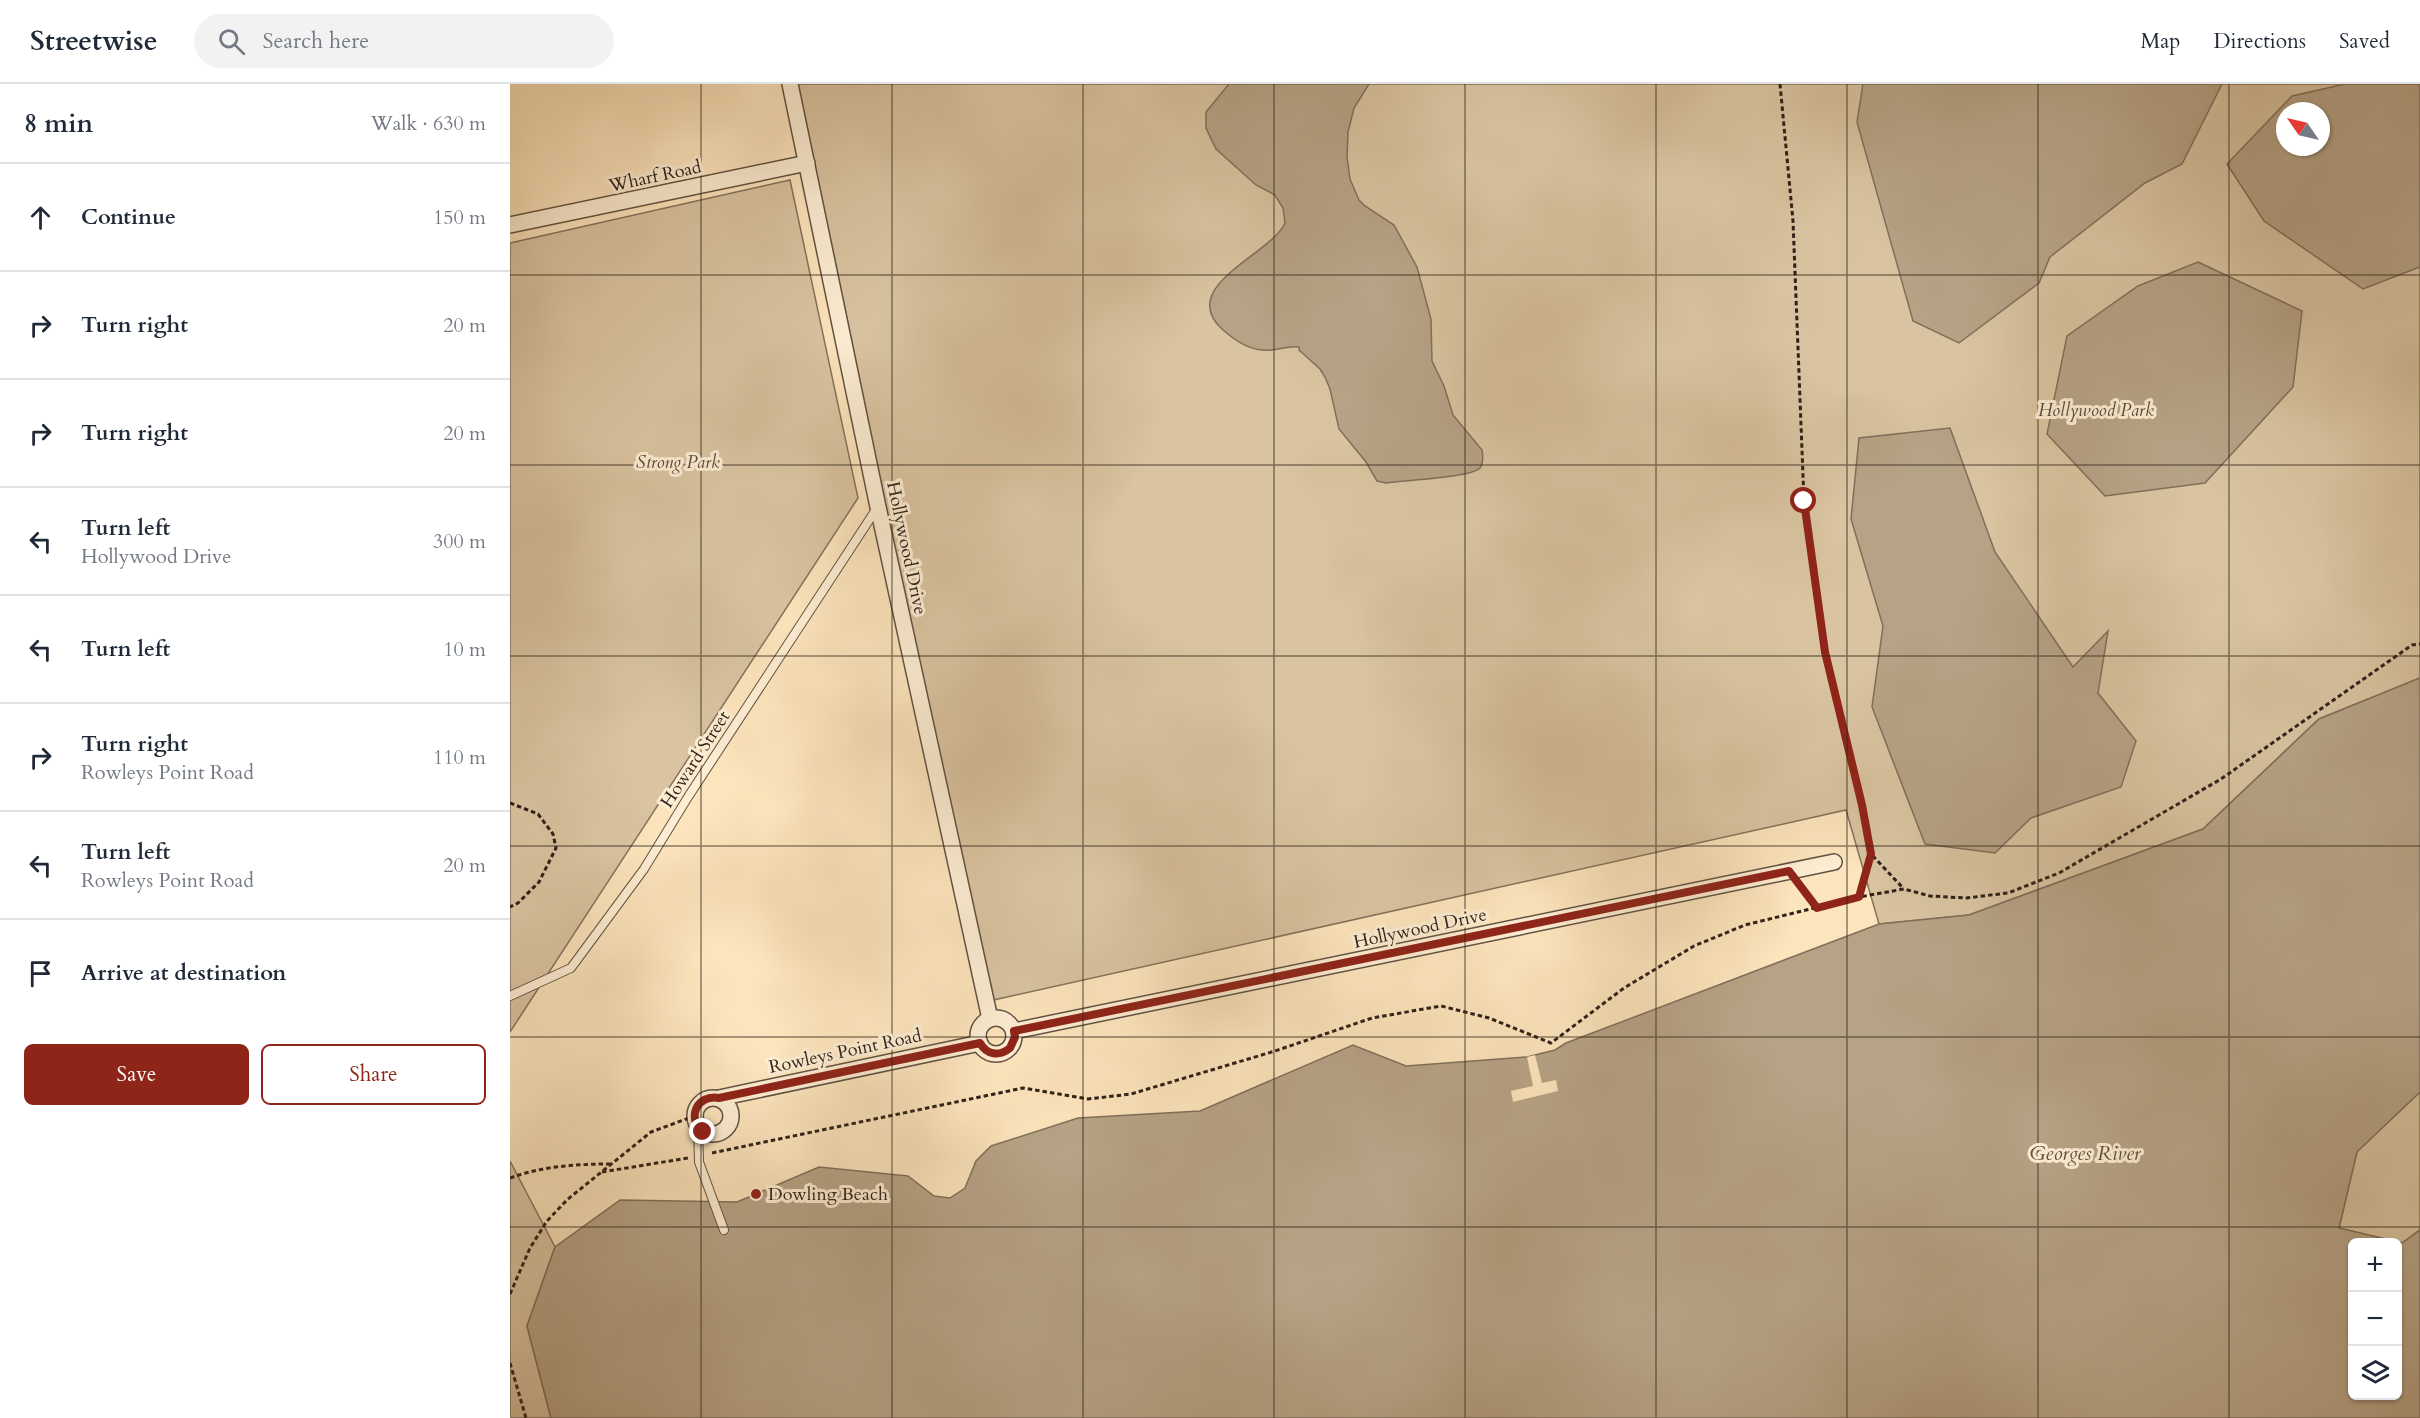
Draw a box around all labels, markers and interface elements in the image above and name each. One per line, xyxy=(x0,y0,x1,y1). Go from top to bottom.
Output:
search box xyxy=(194,14,614,68)
text: Streetwise xyxy=(30,22,158,60)
icon: search xyxy=(215,25,248,58)
text: Search here xyxy=(263,26,369,56)
text: Map xyxy=(2140,27,2180,56)
text: Directions xyxy=(2213,27,2306,56)
text: Saved xyxy=(2339,27,2390,56)
north arrow xyxy=(2276,102,2330,156)
text: 8 min xyxy=(24,106,93,141)
text: Walk · 630 m xyxy=(371,110,486,137)
street label: Wharf Road xyxy=(606,154,704,199)
icon: ahead xyxy=(24,201,57,234)
text: Continue xyxy=(81,202,176,232)
text: 150 m xyxy=(433,204,486,231)
icon: right xyxy=(24,309,57,342)
text: Turn right xyxy=(81,310,188,340)
text: 20 m xyxy=(443,312,486,339)
park label: Hollywood Park xyxy=(2038,398,2154,423)
icon: right xyxy=(24,417,57,450)
text: Turn right xyxy=(81,418,188,448)
text: 20 m xyxy=(443,420,486,447)
park label: Strong Park xyxy=(636,450,720,475)
street label: Hollywood Drive xyxy=(880,479,933,617)
route start xyxy=(1790,487,1816,513)
text: Turn left xyxy=(81,513,170,543)
icon: left xyxy=(24,525,57,558)
text: 300 m xyxy=(433,528,486,555)
text: Hollywood Drive xyxy=(81,543,231,570)
icon: left xyxy=(24,633,57,666)
text: Turn left xyxy=(81,634,170,664)
text: 10 m xyxy=(443,636,486,663)
street label: Howard Street xyxy=(655,706,736,813)
text: Turn right xyxy=(81,729,188,759)
icon: right xyxy=(24,741,57,774)
text: 110 m xyxy=(433,744,486,771)
text: Rowleys Point Road xyxy=(81,759,254,786)
text: Turn left xyxy=(81,837,170,867)
icon: left xyxy=(24,849,57,882)
text: 20 m xyxy=(443,852,486,879)
text: Rowleys Point Road xyxy=(81,867,254,894)
street label: Hollywood Drive xyxy=(1351,902,1489,955)
icon: arrive xyxy=(24,957,57,990)
text: Arrive at destination xyxy=(81,958,286,988)
street label: Rowleys Point Road xyxy=(766,1023,924,1080)
button: Save xyxy=(24,1044,249,1105)
button: Share xyxy=(261,1044,486,1105)
route end xyxy=(689,1118,715,1144)
water label: Georges River xyxy=(2030,1140,2142,1167)
place label: Dowling Beach xyxy=(768,1182,888,1207)
marker: Dowling Beach xyxy=(749,1187,763,1201)
map controls xyxy=(2348,1238,2402,1400)
button: + xyxy=(2348,1238,2402,1292)
button: − xyxy=(2348,1292,2402,1346)
button: layers xyxy=(2348,1346,2402,1400)

